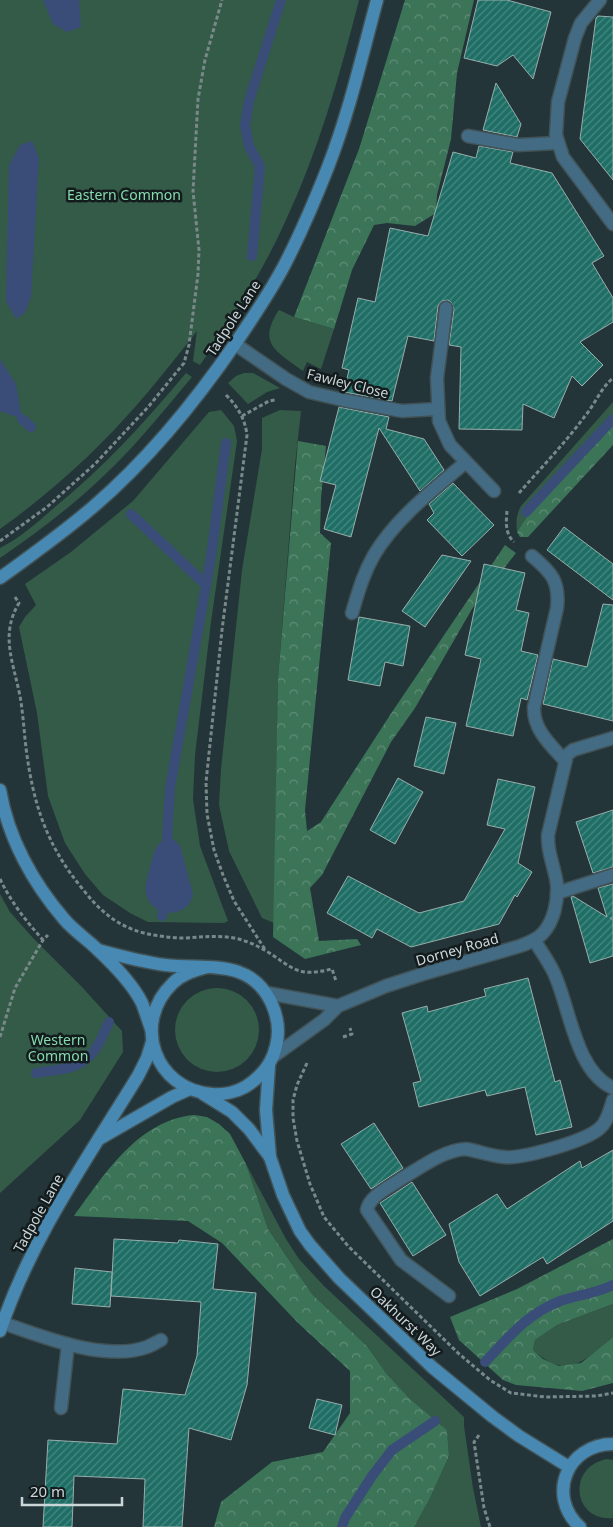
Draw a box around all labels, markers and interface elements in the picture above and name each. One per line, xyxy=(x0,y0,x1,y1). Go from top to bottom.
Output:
park label: Eastern Common xyxy=(67,185,181,204)
street label: Tadpole Lane xyxy=(201,276,265,360)
street label: Fawley Close xyxy=(305,364,391,402)
street label: Dorney Road xyxy=(413,928,501,970)
park label: Western Common xyxy=(28,1030,88,1065)
street label: Tadpole Lane xyxy=(9,1170,67,1256)
street label: Oakhurst Way xyxy=(366,1282,446,1361)
scale bar xyxy=(22,1474,122,1506)
text: 20 m xyxy=(30,1481,65,1501)

